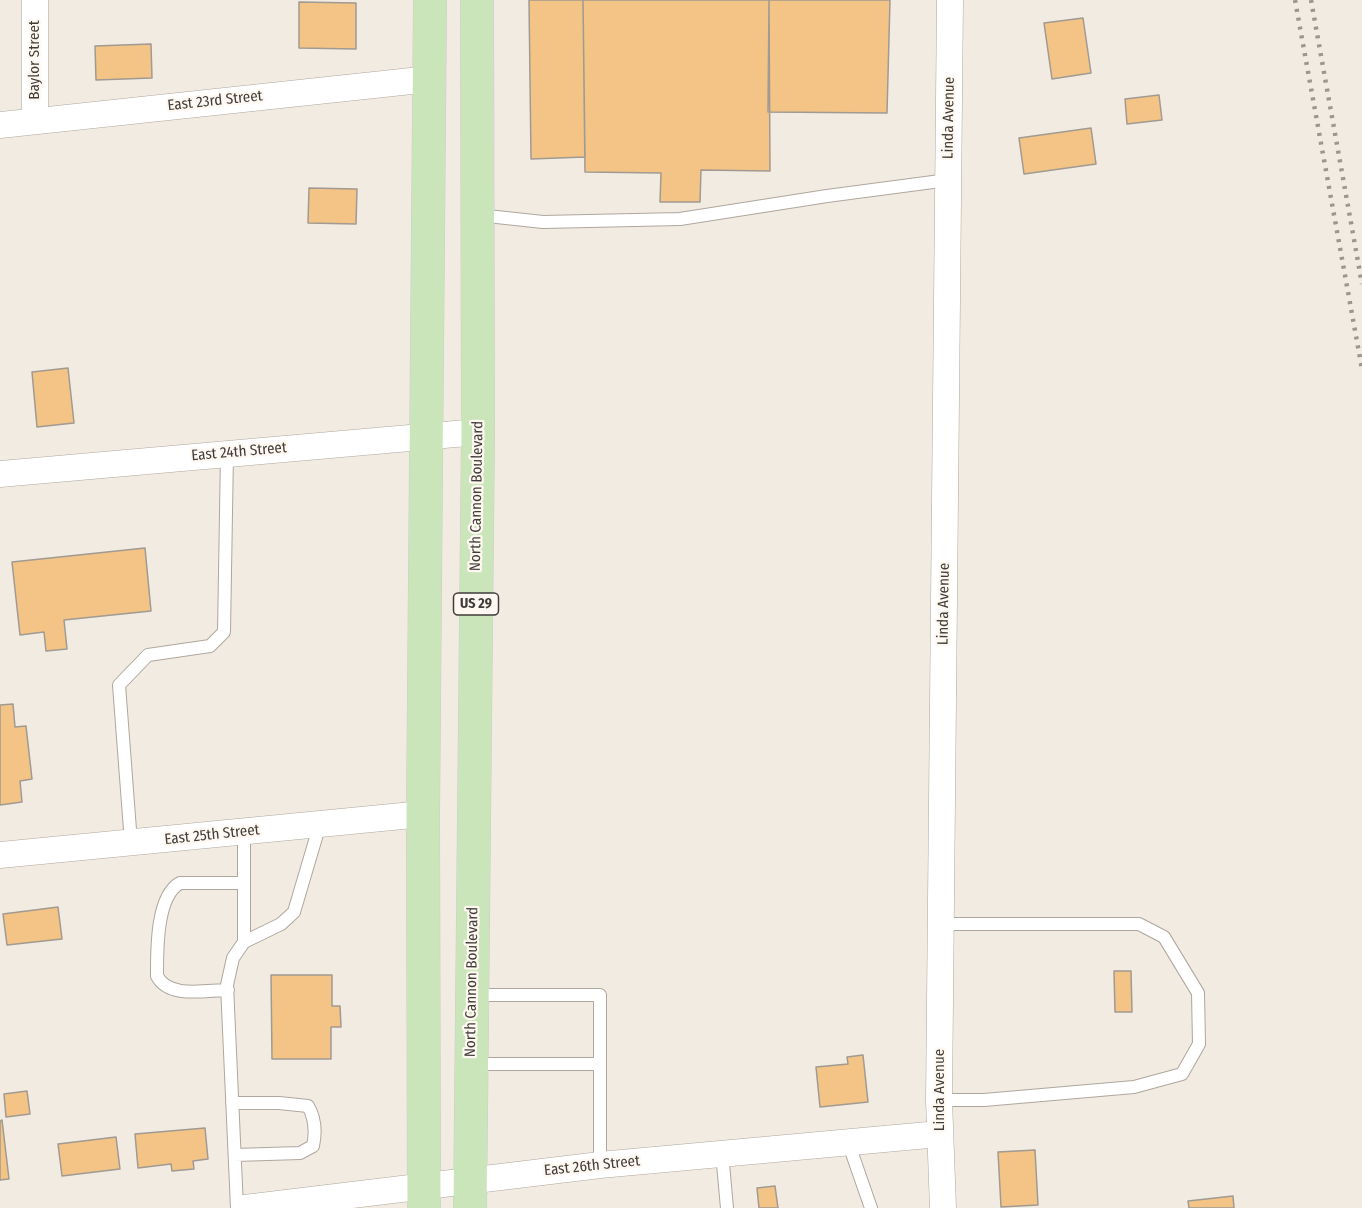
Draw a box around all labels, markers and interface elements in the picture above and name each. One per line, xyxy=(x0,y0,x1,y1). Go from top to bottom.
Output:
street label: Baylor Street xyxy=(26,20,44,100)
street label: Linda Avenue xyxy=(939,77,959,159)
street label: East 23rd Street xyxy=(167,87,263,115)
street label: North Cannon Boulevard xyxy=(467,421,487,571)
street label: East 24th Street xyxy=(191,439,287,465)
street label: Linda Avenue xyxy=(934,563,954,645)
road number: US 29 xyxy=(454,593,498,615)
street label: East 25th Street xyxy=(164,821,260,849)
street label: North Cannon Boulevard xyxy=(462,907,482,1057)
street label: Linda Avenue xyxy=(931,1049,949,1131)
street label: East 26th Street xyxy=(543,1152,641,1180)

